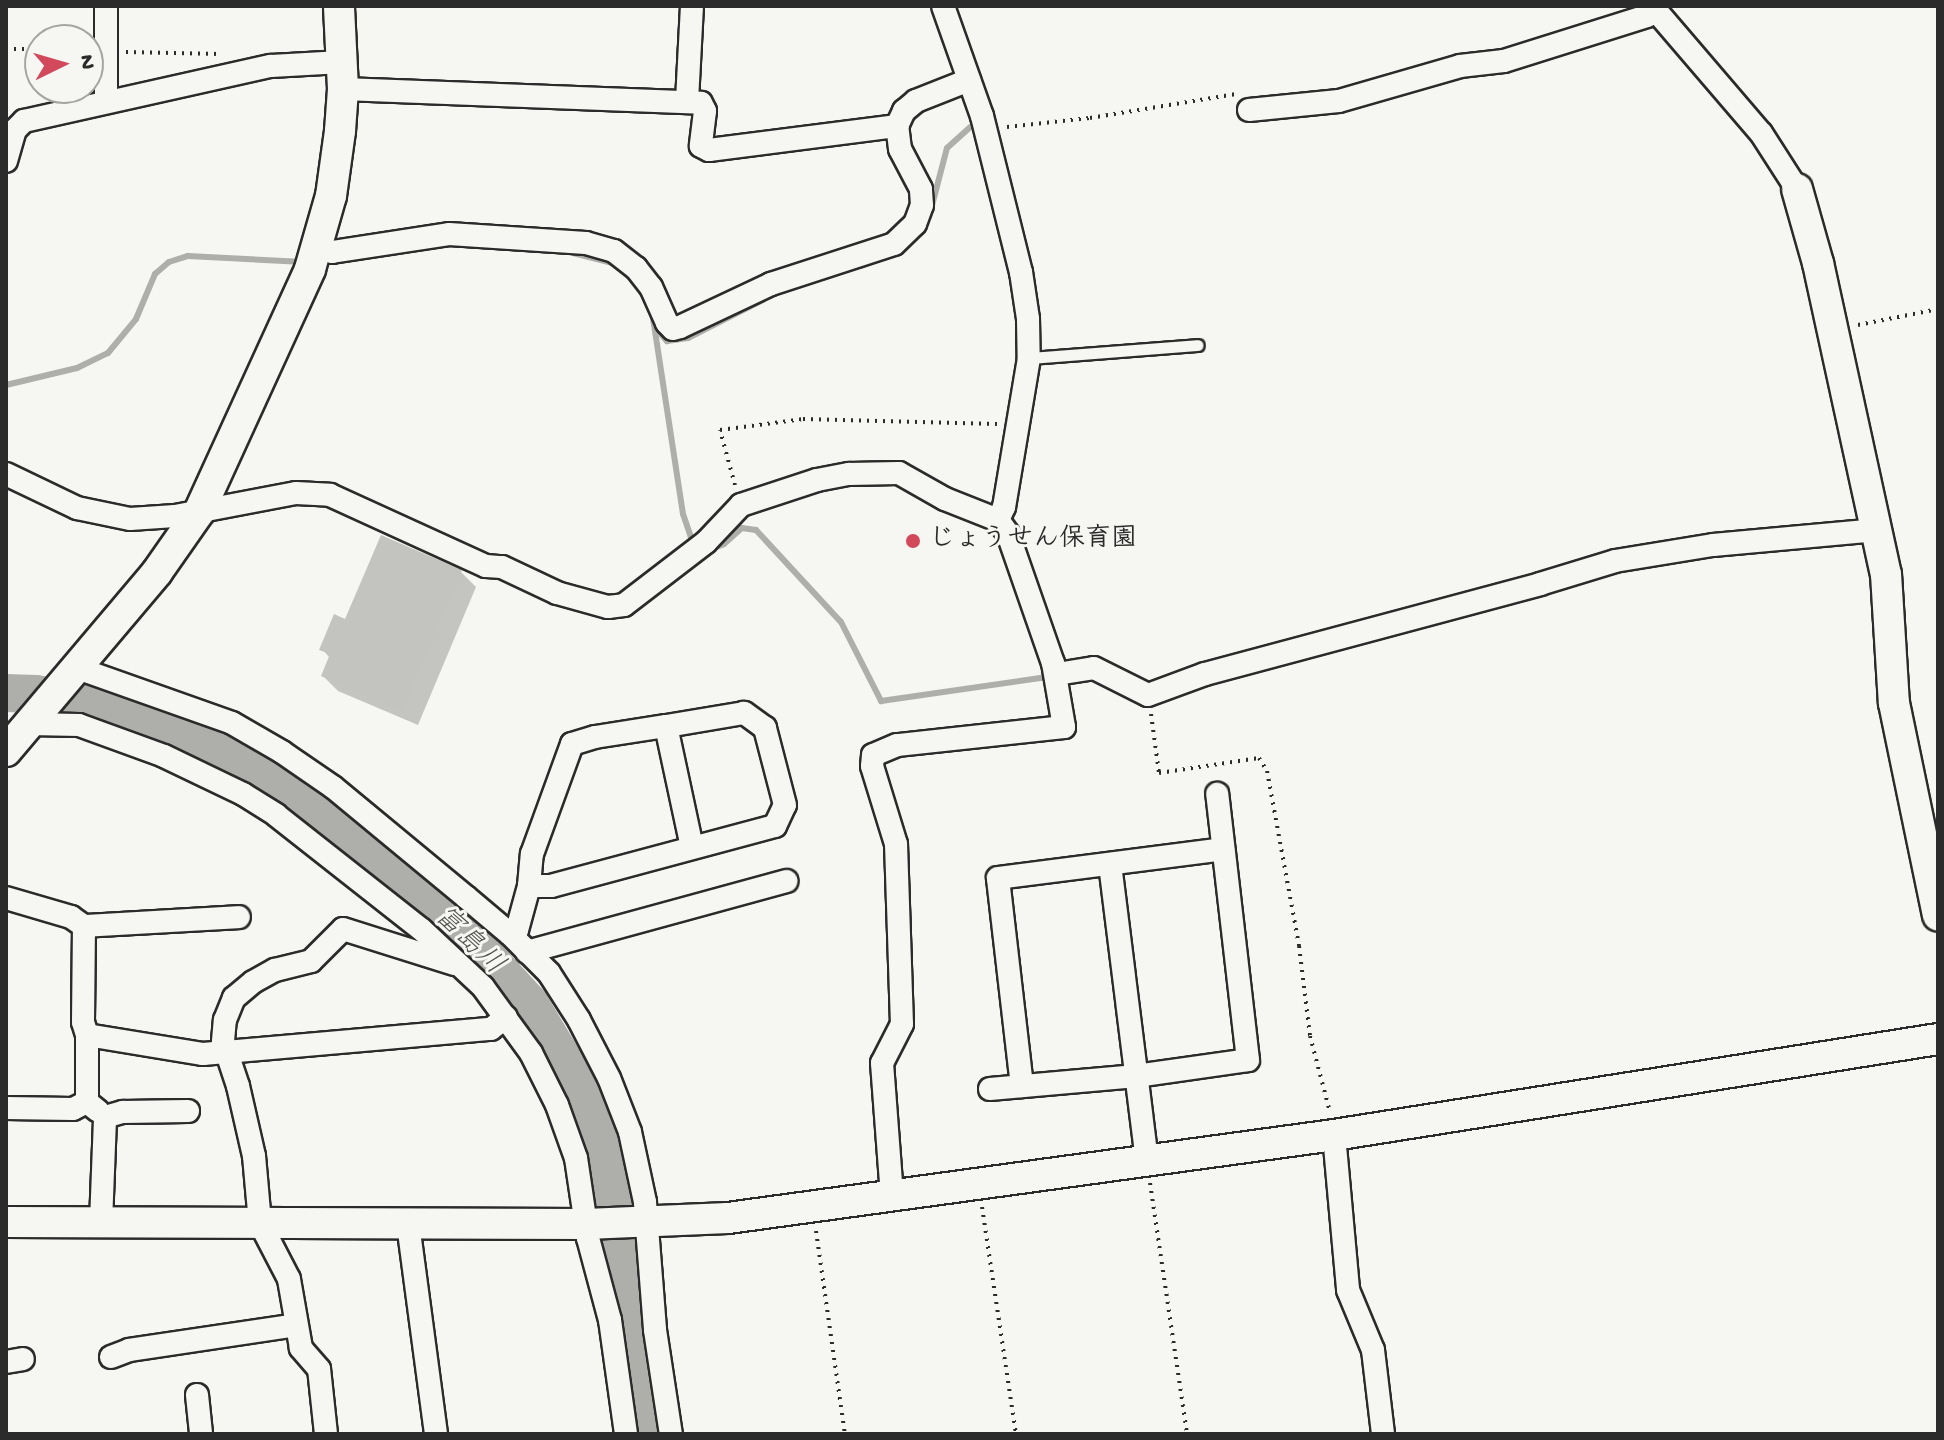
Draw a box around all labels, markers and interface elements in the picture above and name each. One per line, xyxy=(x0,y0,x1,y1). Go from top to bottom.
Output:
north arrow xyxy=(24,24,104,104)
text: N xyxy=(72,54,99,70)
place label: じょうせん保育園 xyxy=(929,525,1137,557)
marker: じょうせん保育園 xyxy=(904,532,922,550)
water label: 富島川 xyxy=(426,901,510,983)

